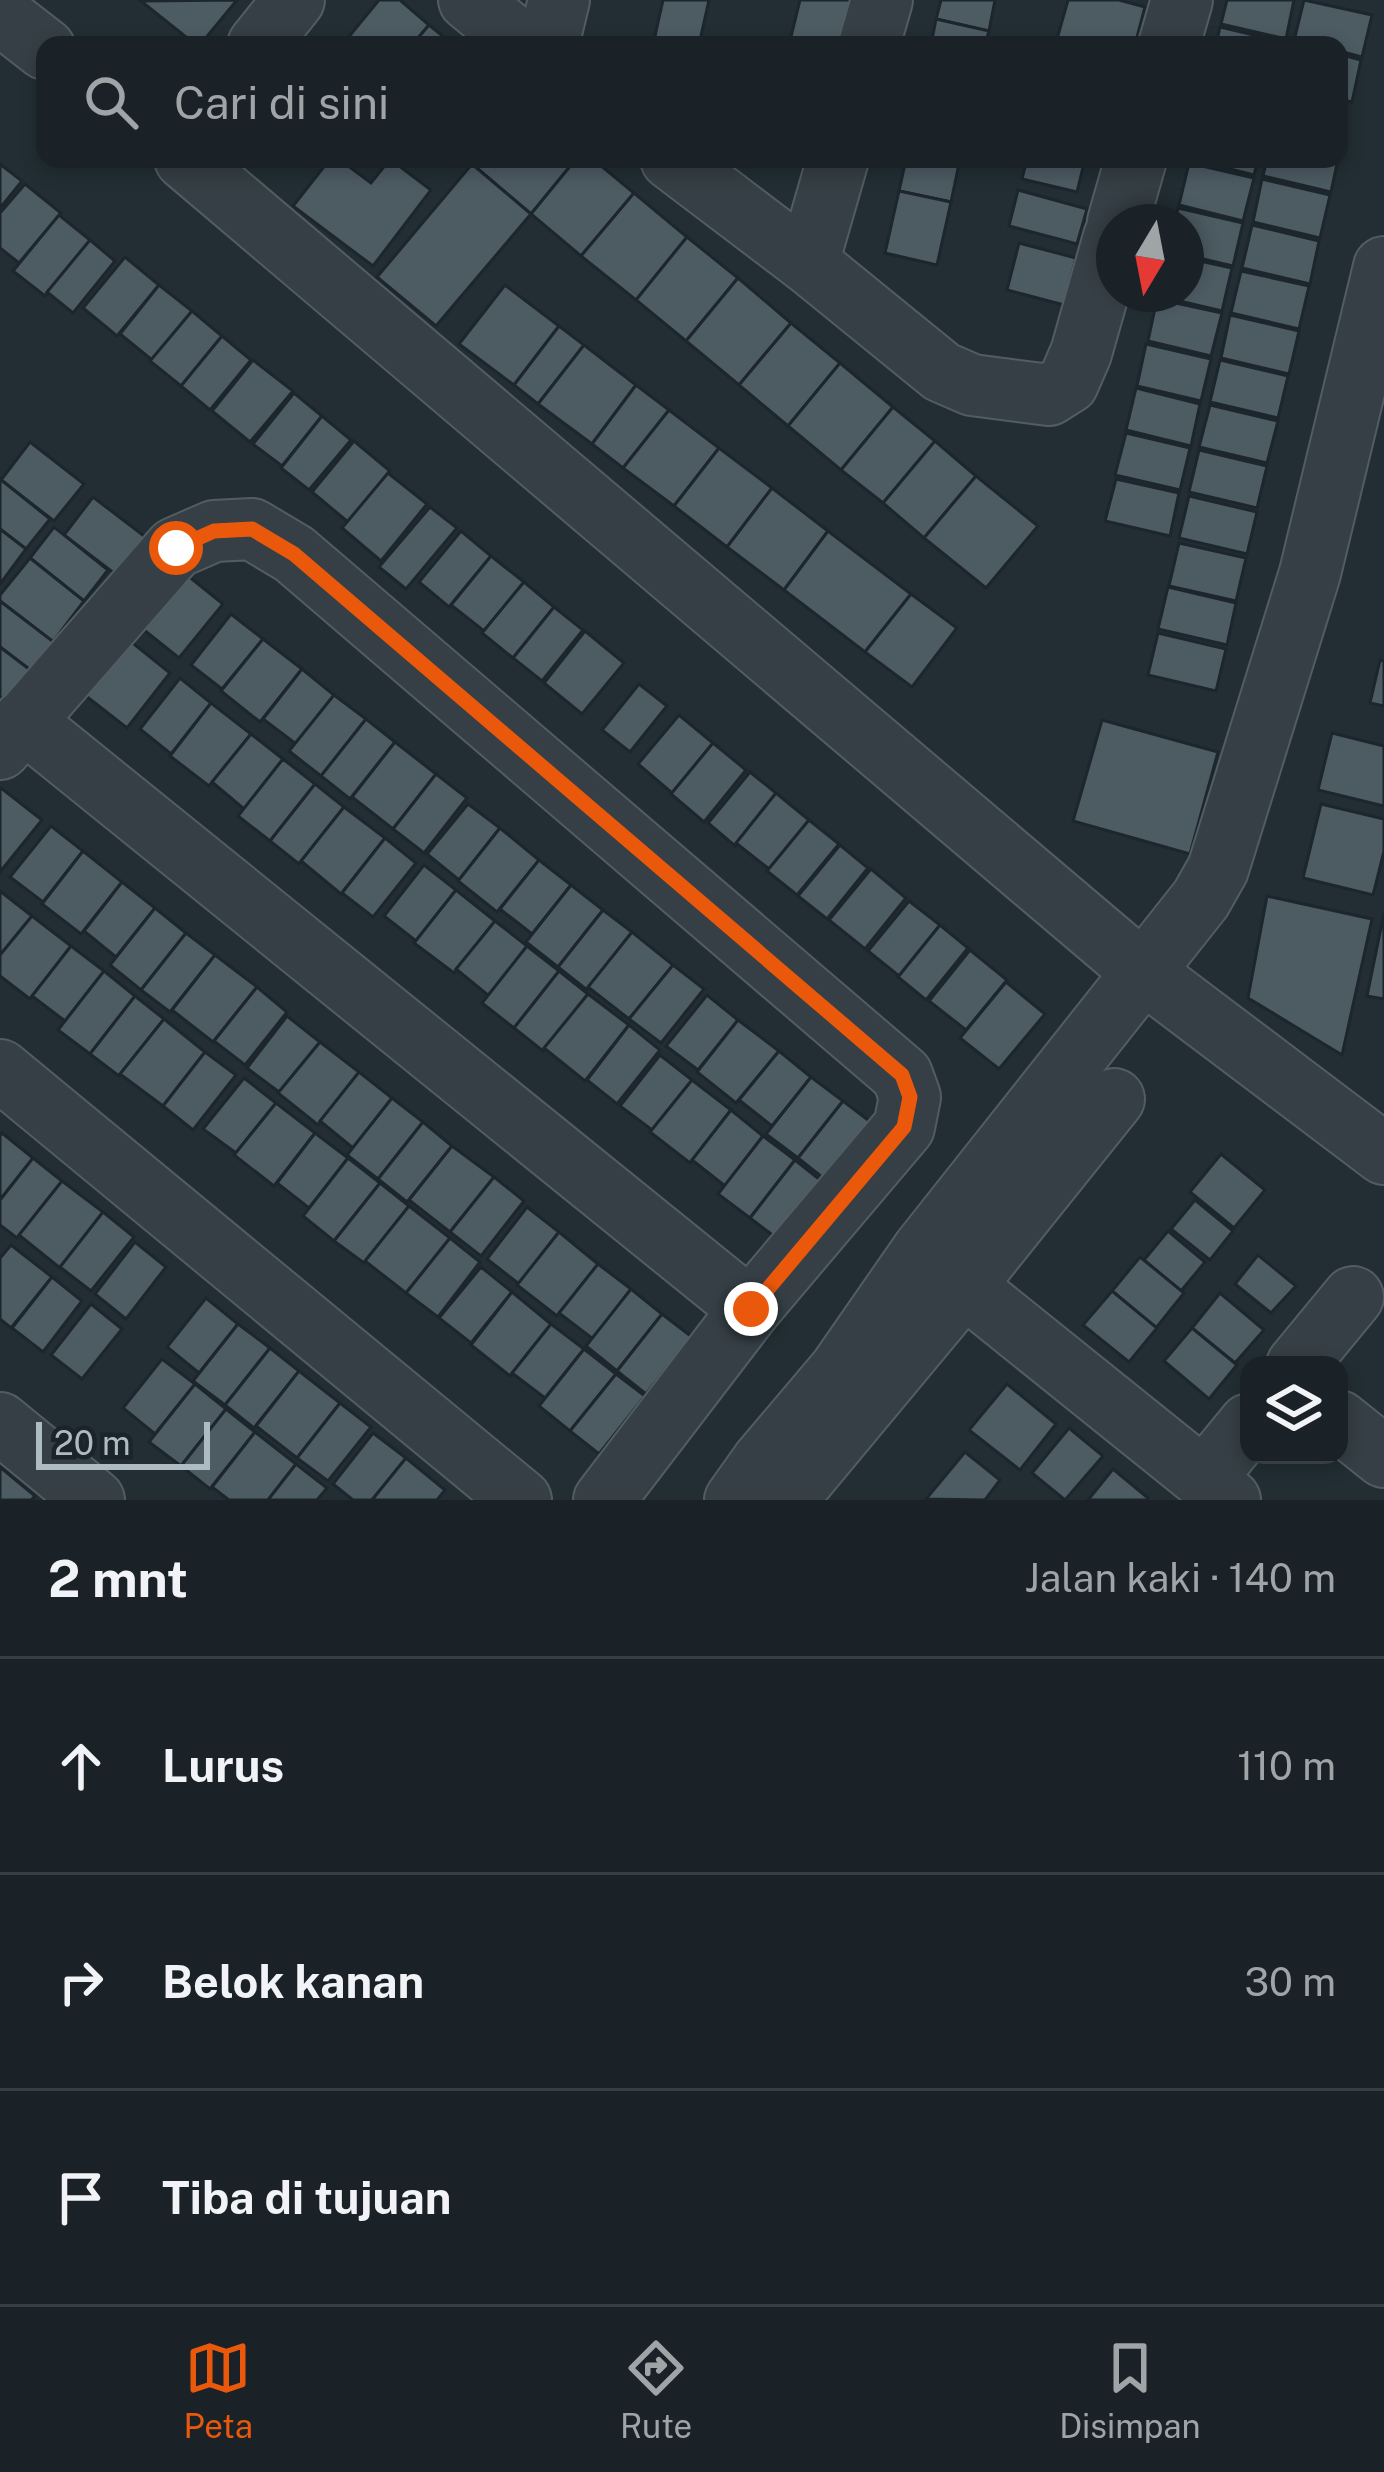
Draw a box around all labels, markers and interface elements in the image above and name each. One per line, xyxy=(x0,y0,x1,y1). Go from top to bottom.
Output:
search box xyxy=(36,36,1348,168)
icon: search xyxy=(78,69,144,135)
text: Cari di sini xyxy=(174,76,389,129)
north arrow xyxy=(1096,204,1204,312)
route start xyxy=(149,521,203,575)
route end xyxy=(724,1282,778,1336)
map controls xyxy=(1240,1356,1348,1464)
button: layers xyxy=(1240,1356,1348,1464)
scale bar xyxy=(36,1416,210,1469)
text: 20 m xyxy=(54,1424,130,1462)
text: 2 mnt xyxy=(48,1549,188,1608)
text: Jalan kaki · 140 m xyxy=(1025,1555,1336,1601)
icon: ahead xyxy=(48,1733,114,1799)
text: Lurus xyxy=(162,1739,284,1792)
text: 110 m xyxy=(1237,1743,1336,1789)
icon: right xyxy=(48,1949,114,2015)
text: Belok kanan xyxy=(162,1955,424,2008)
text: 30 m xyxy=(1245,1959,1336,2005)
icon: arrive xyxy=(48,2165,114,2231)
text: Tiba di tujuan xyxy=(162,2171,451,2224)
tab: Peta xyxy=(183,2335,253,2445)
tab: Rute xyxy=(620,2335,692,2445)
tab: Disimpan xyxy=(1059,2335,1201,2445)

